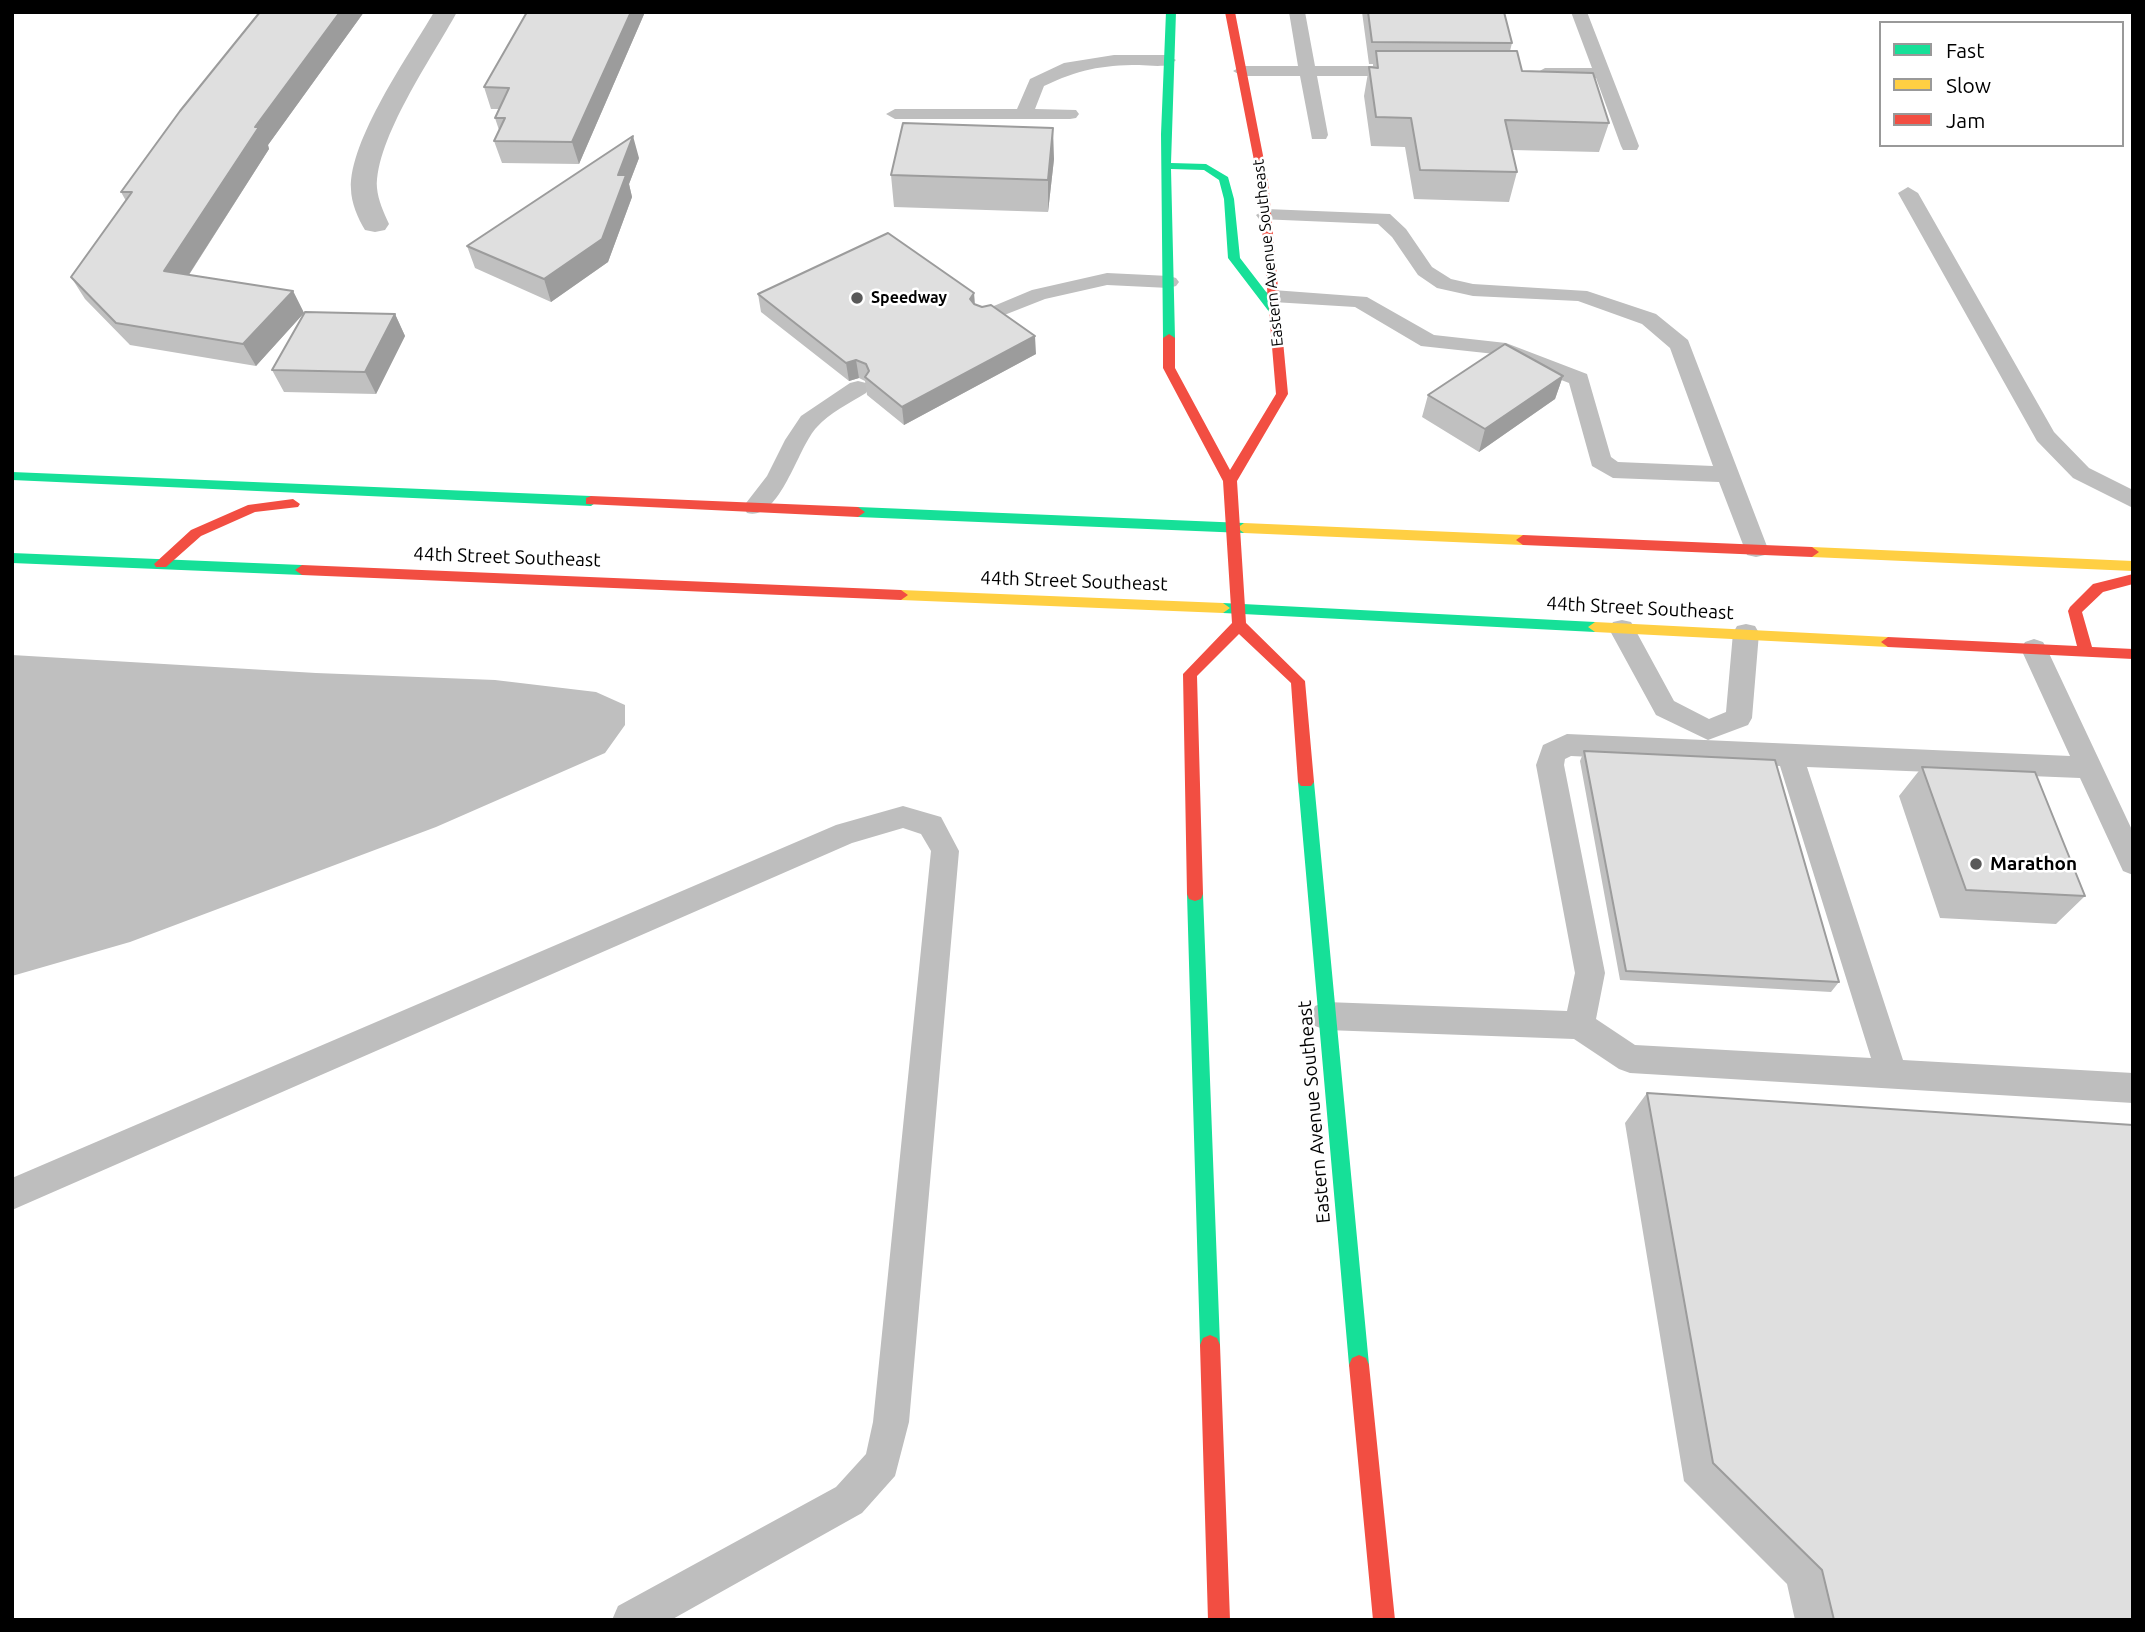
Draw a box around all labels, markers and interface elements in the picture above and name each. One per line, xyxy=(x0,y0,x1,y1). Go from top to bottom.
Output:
legend xyxy=(1879,21,2124,147)
text: Fast xyxy=(1946,38,1984,62)
text: Slow xyxy=(1946,73,1991,97)
text: Jam xyxy=(1946,108,1985,132)
street label: Eastern Avenue Southeast xyxy=(1249,158,1287,348)
place label: Speedway xyxy=(871,288,947,308)
marker: Speedway xyxy=(849,290,865,306)
street label: 44th Street Southeast xyxy=(413,542,601,572)
street label: 44th Street Southeast xyxy=(980,566,1168,596)
street label: 44th Street Southeast xyxy=(1546,592,1734,624)
place label: Marathon xyxy=(1990,853,2077,875)
marker: Marathon xyxy=(1968,856,1984,872)
street label: Eastern Avenue Southeast xyxy=(1293,1000,1335,1224)

